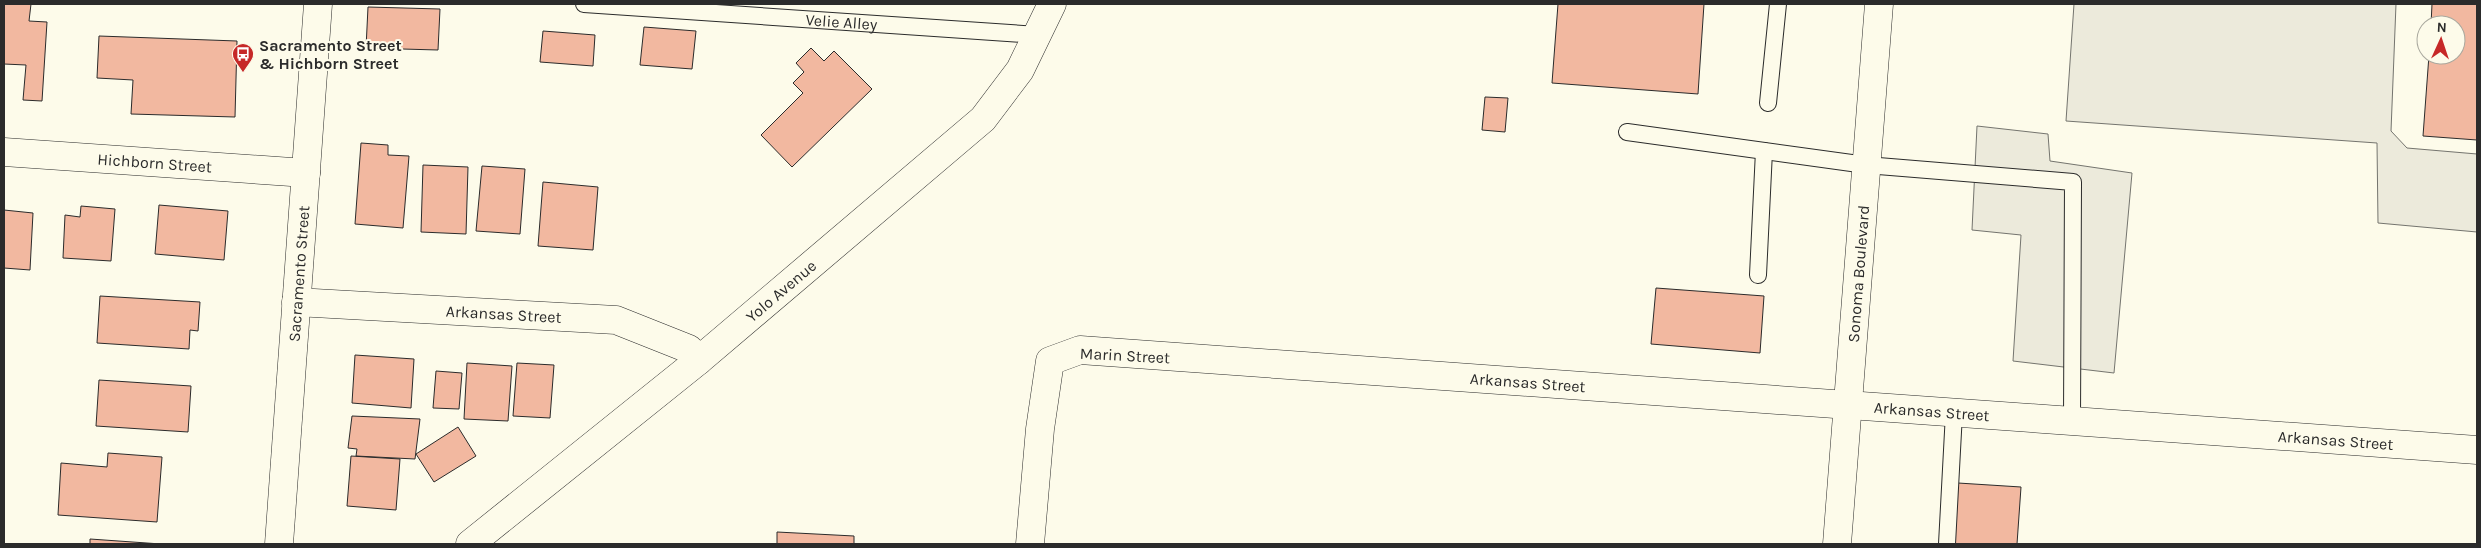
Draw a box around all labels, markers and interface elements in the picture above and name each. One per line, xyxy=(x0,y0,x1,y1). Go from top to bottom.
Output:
street label: Velie Alley xyxy=(805,10,878,34)
north arrow xyxy=(2416,15,2466,65)
text: N xyxy=(2436,19,2447,36)
place label: Sacramento Street & Hichborn Street xyxy=(259,36,402,73)
bus stop icon: Sacramento Street & Hichborn Street xyxy=(231,42,255,73)
street label: Hichborn Street xyxy=(97,150,213,176)
street label: Sonoma Boulevard xyxy=(1844,204,1873,343)
street label: Sacramento Street xyxy=(285,205,313,343)
street label: Yolo Avenue xyxy=(742,256,820,326)
street label: Arkansas Street xyxy=(445,301,562,327)
street label: Marin Street xyxy=(1079,344,1171,367)
street label: Arkansas Street xyxy=(1469,369,1586,396)
street label: Arkansas Street xyxy=(1873,398,1990,425)
street label: Arkansas Street xyxy=(2277,427,2394,454)

